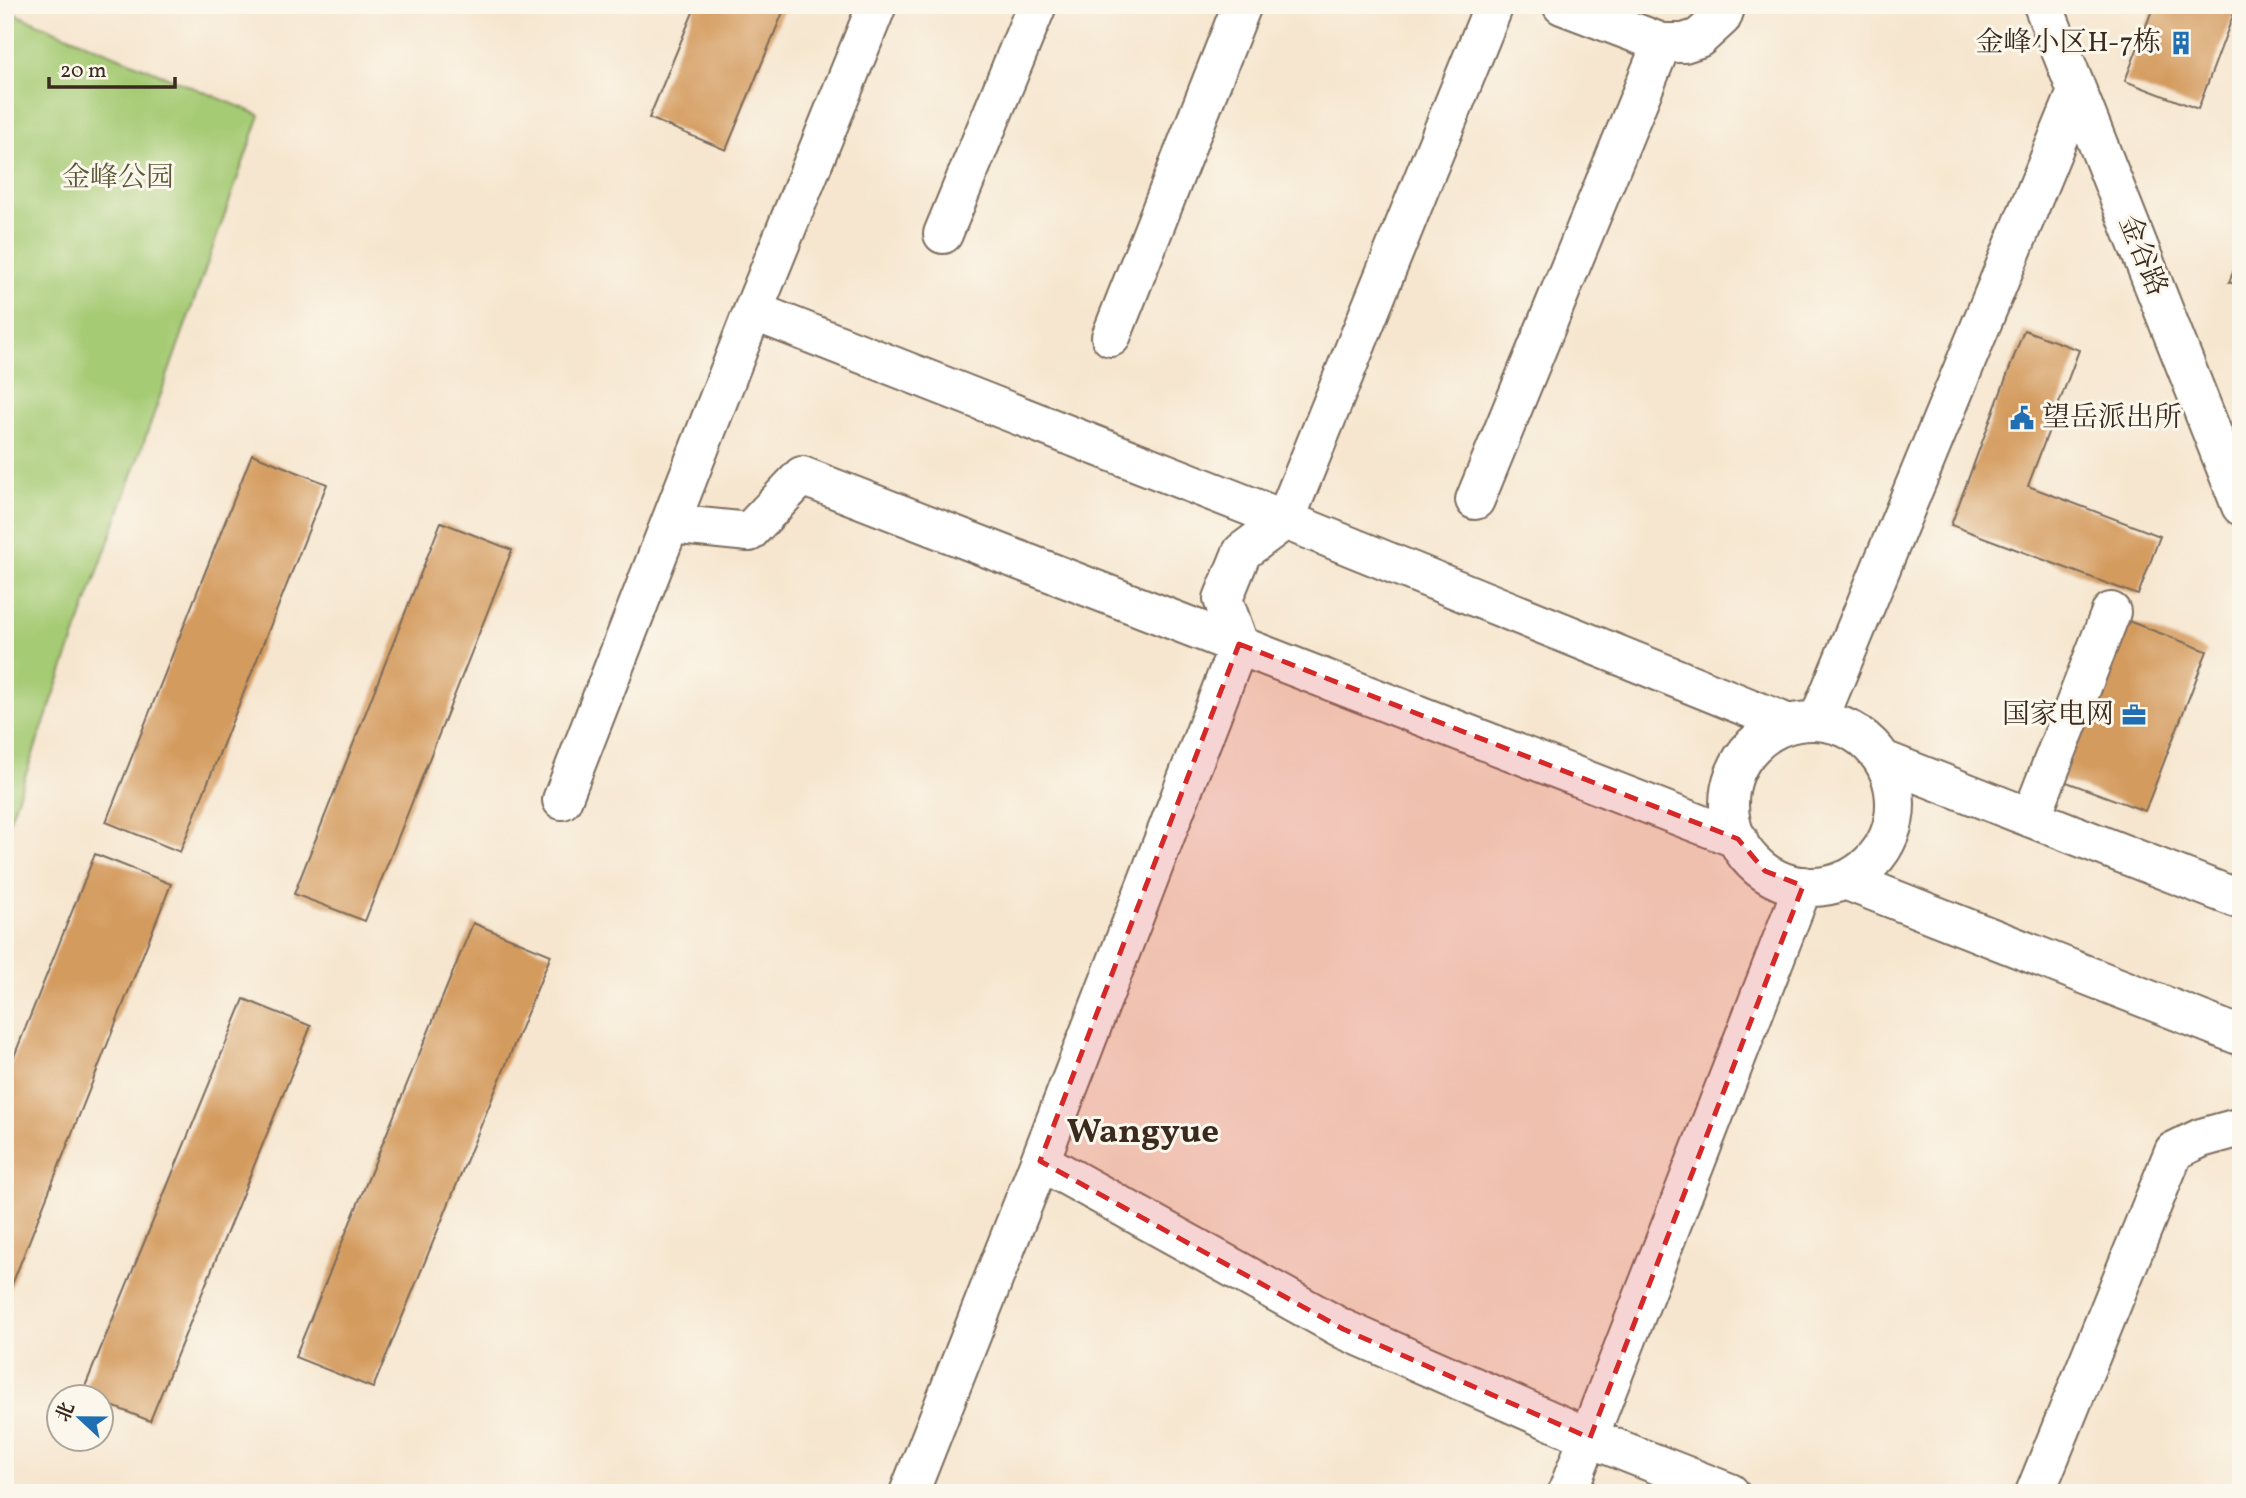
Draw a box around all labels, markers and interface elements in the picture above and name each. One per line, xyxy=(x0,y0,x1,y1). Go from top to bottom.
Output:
place label: 金峰小区H-7栋 xyxy=(1975,24,2161,63)
building icon: 金峰小区H-7栋 xyxy=(2167,29,2195,57)
scale bar xyxy=(49,46,175,90)
text: 20 m xyxy=(60,57,106,86)
park label: 金峰公园 xyxy=(62,159,174,198)
street label: 金谷路 xyxy=(2108,210,2176,302)
place label: 望岳派出所 xyxy=(2042,399,2182,438)
public building icon: 望岳派出所 xyxy=(2008,404,2036,432)
place label: 国家电网 xyxy=(2002,696,2114,735)
office icon: 国家电网 xyxy=(2120,701,2148,729)
district label: Wangyue xyxy=(1067,1109,1219,1157)
north arrow xyxy=(46,1382,116,1452)
text: 北 xyxy=(50,1399,82,1426)

